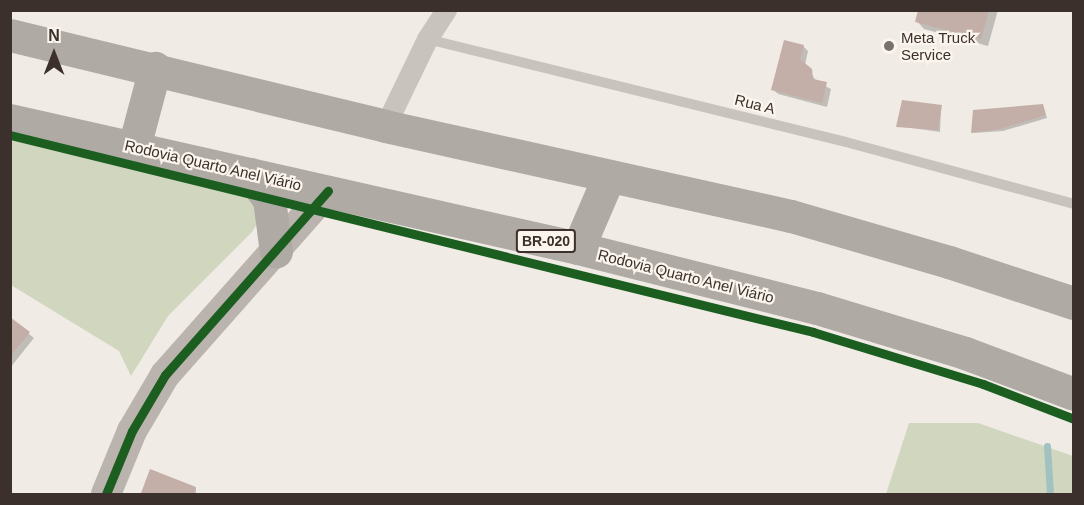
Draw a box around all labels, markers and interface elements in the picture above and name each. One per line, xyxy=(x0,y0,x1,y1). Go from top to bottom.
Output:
north arrow xyxy=(24,24,84,84)
text: N xyxy=(48,27,60,44)
place label: Meta Truck Service xyxy=(901,28,975,63)
marker: Meta Truck Service xyxy=(882,39,896,53)
street label: Rua A xyxy=(733,90,777,118)
street label: Rodovia Quarto Anel Viário xyxy=(123,136,303,194)
road number: BR-020 xyxy=(514,230,578,252)
street label: Rodovia Quarto Anel Viário xyxy=(596,245,776,307)

